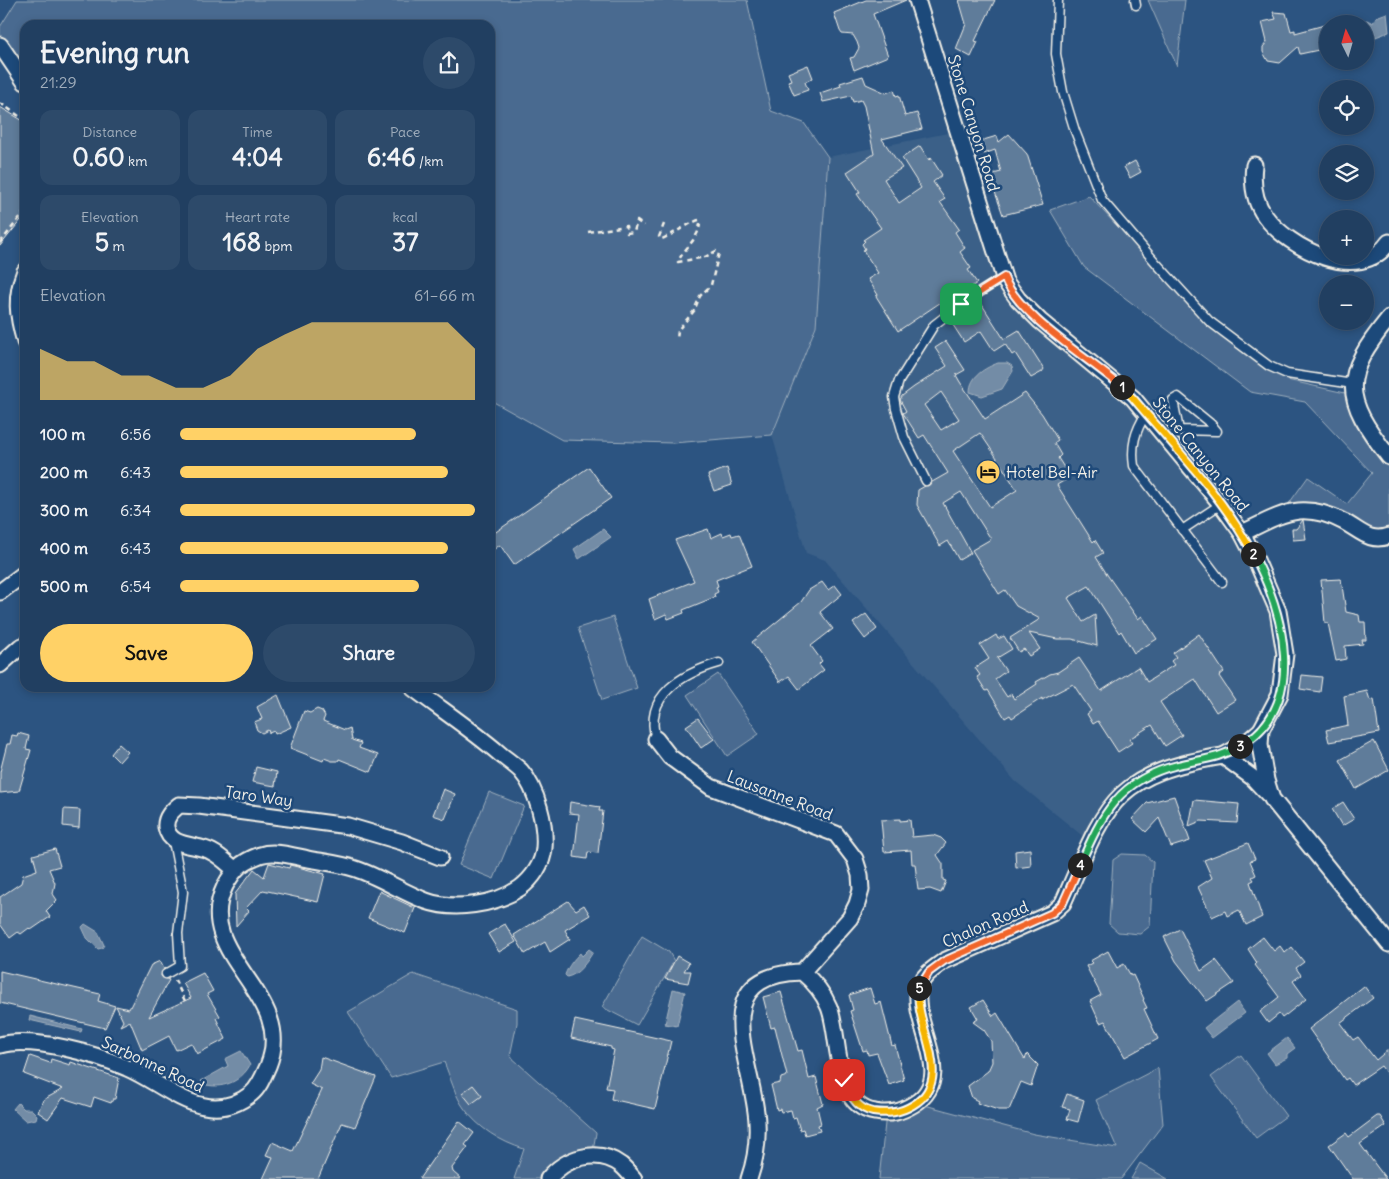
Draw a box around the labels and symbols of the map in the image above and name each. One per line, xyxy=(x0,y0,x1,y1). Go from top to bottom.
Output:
north arrow xyxy=(1319,15,1374,70)
street label: Stone Canyon Road xyxy=(944,52,1004,194)
pin xyxy=(940,283,982,325)
pin: 1 xyxy=(1110,374,1134,400)
street label: Stone Canyon Road xyxy=(1149,392,1253,516)
hotel icon: Hotel Bel-Air xyxy=(975,459,1001,485)
place label: Hotel Bel-Air xyxy=(1006,462,1098,482)
pin: 2 xyxy=(1240,542,1266,566)
pin: 3 xyxy=(1228,734,1252,758)
street label: Lausanne Road xyxy=(724,766,836,824)
street label: Taro Way xyxy=(224,781,294,811)
pin: 4 xyxy=(1068,852,1092,878)
street label: Chalon Road xyxy=(939,896,1031,952)
pin: 5 xyxy=(906,976,932,1000)
street label: Sarbonne Road xyxy=(99,1032,207,1096)
pin xyxy=(823,1059,865,1101)

